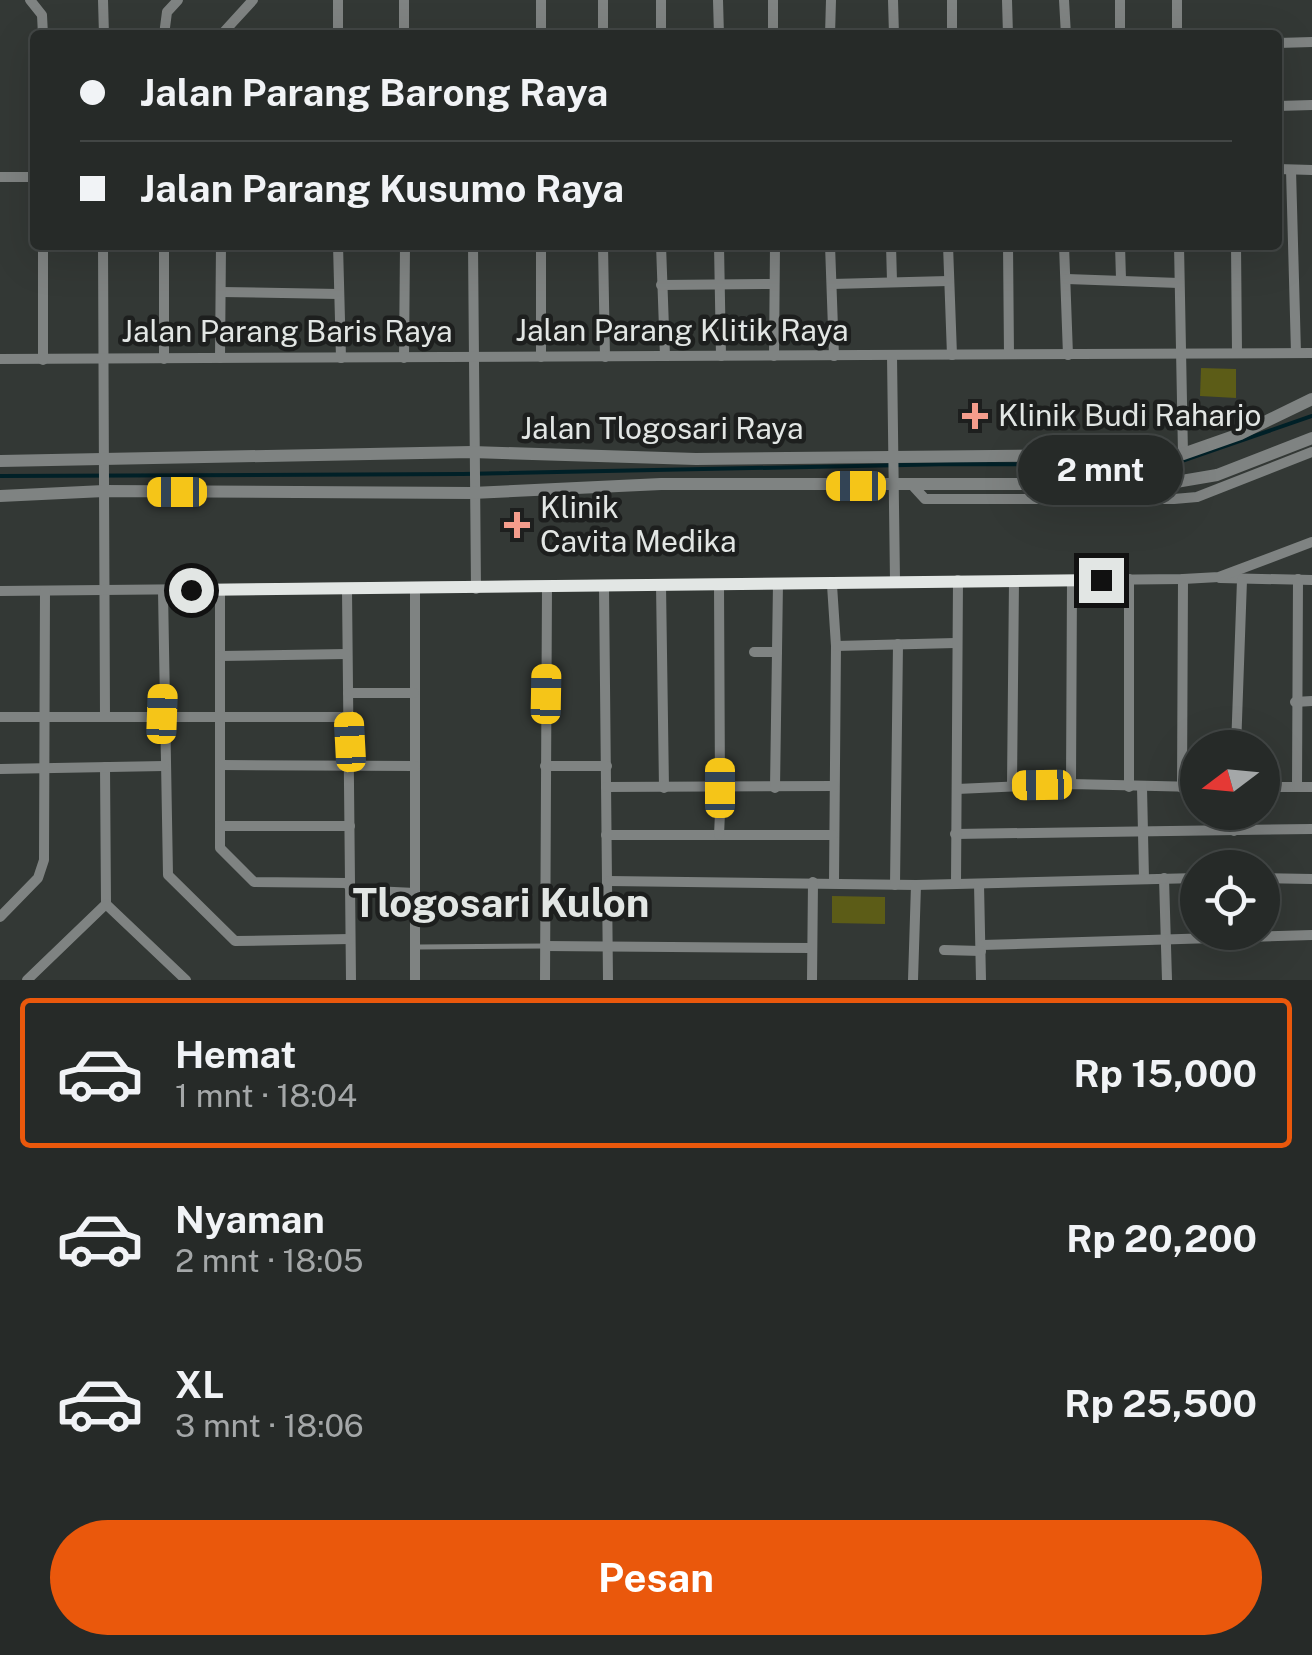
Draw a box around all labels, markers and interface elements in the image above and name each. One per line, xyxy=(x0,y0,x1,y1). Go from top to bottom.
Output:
text: Jalan Parang Barong Raya xyxy=(140,70,608,115)
text: Jalan Parang Kusumo Raya xyxy=(140,166,624,211)
street label: Jalan Parang Klitik Raya xyxy=(515,312,849,348)
street label: Jalan Parang Baris Raya xyxy=(121,313,453,349)
place label: Klinik Budi Raharjo xyxy=(998,397,1261,433)
marker: Klinik Budi Raharjo xyxy=(962,403,988,429)
street label: Jalan Tlogosari Raya xyxy=(520,410,804,446)
callout: 2 mnt xyxy=(1018,435,1184,505)
text: 2 mnt xyxy=(1057,451,1144,488)
car xyxy=(826,471,886,501)
car xyxy=(147,477,207,507)
place label: Klinik Cavita Medika xyxy=(540,489,737,559)
marker: Klinik Cavita Medika xyxy=(504,512,530,538)
route end xyxy=(1079,558,1124,603)
route start xyxy=(169,568,214,613)
car xyxy=(530,664,562,724)
car xyxy=(146,683,178,745)
car xyxy=(333,711,367,773)
north arrow xyxy=(1180,730,1280,830)
map controls xyxy=(1180,730,1280,950)
car xyxy=(705,758,735,818)
car xyxy=(1012,769,1072,801)
button: locate xyxy=(1180,850,1280,950)
district label: Tlogosari Kulon xyxy=(353,879,649,926)
icon: car xyxy=(55,1028,145,1118)
text: Hemat xyxy=(175,1032,296,1077)
text: Rp 15,000 xyxy=(1073,1051,1257,1096)
text: 1 mnt · 18:04 xyxy=(175,1077,357,1114)
icon: car xyxy=(55,1193,145,1283)
text: Nyaman xyxy=(175,1197,325,1242)
text: Rp 20,200 xyxy=(1066,1216,1257,1261)
text: 2 mnt · 18:05 xyxy=(175,1242,363,1279)
icon: car xyxy=(55,1358,145,1448)
text: XL xyxy=(175,1362,224,1407)
text: Rp 25,500 xyxy=(1064,1381,1257,1426)
text: 3 mnt · 18:06 xyxy=(175,1407,364,1444)
button: Pesan xyxy=(50,1520,1262,1635)

